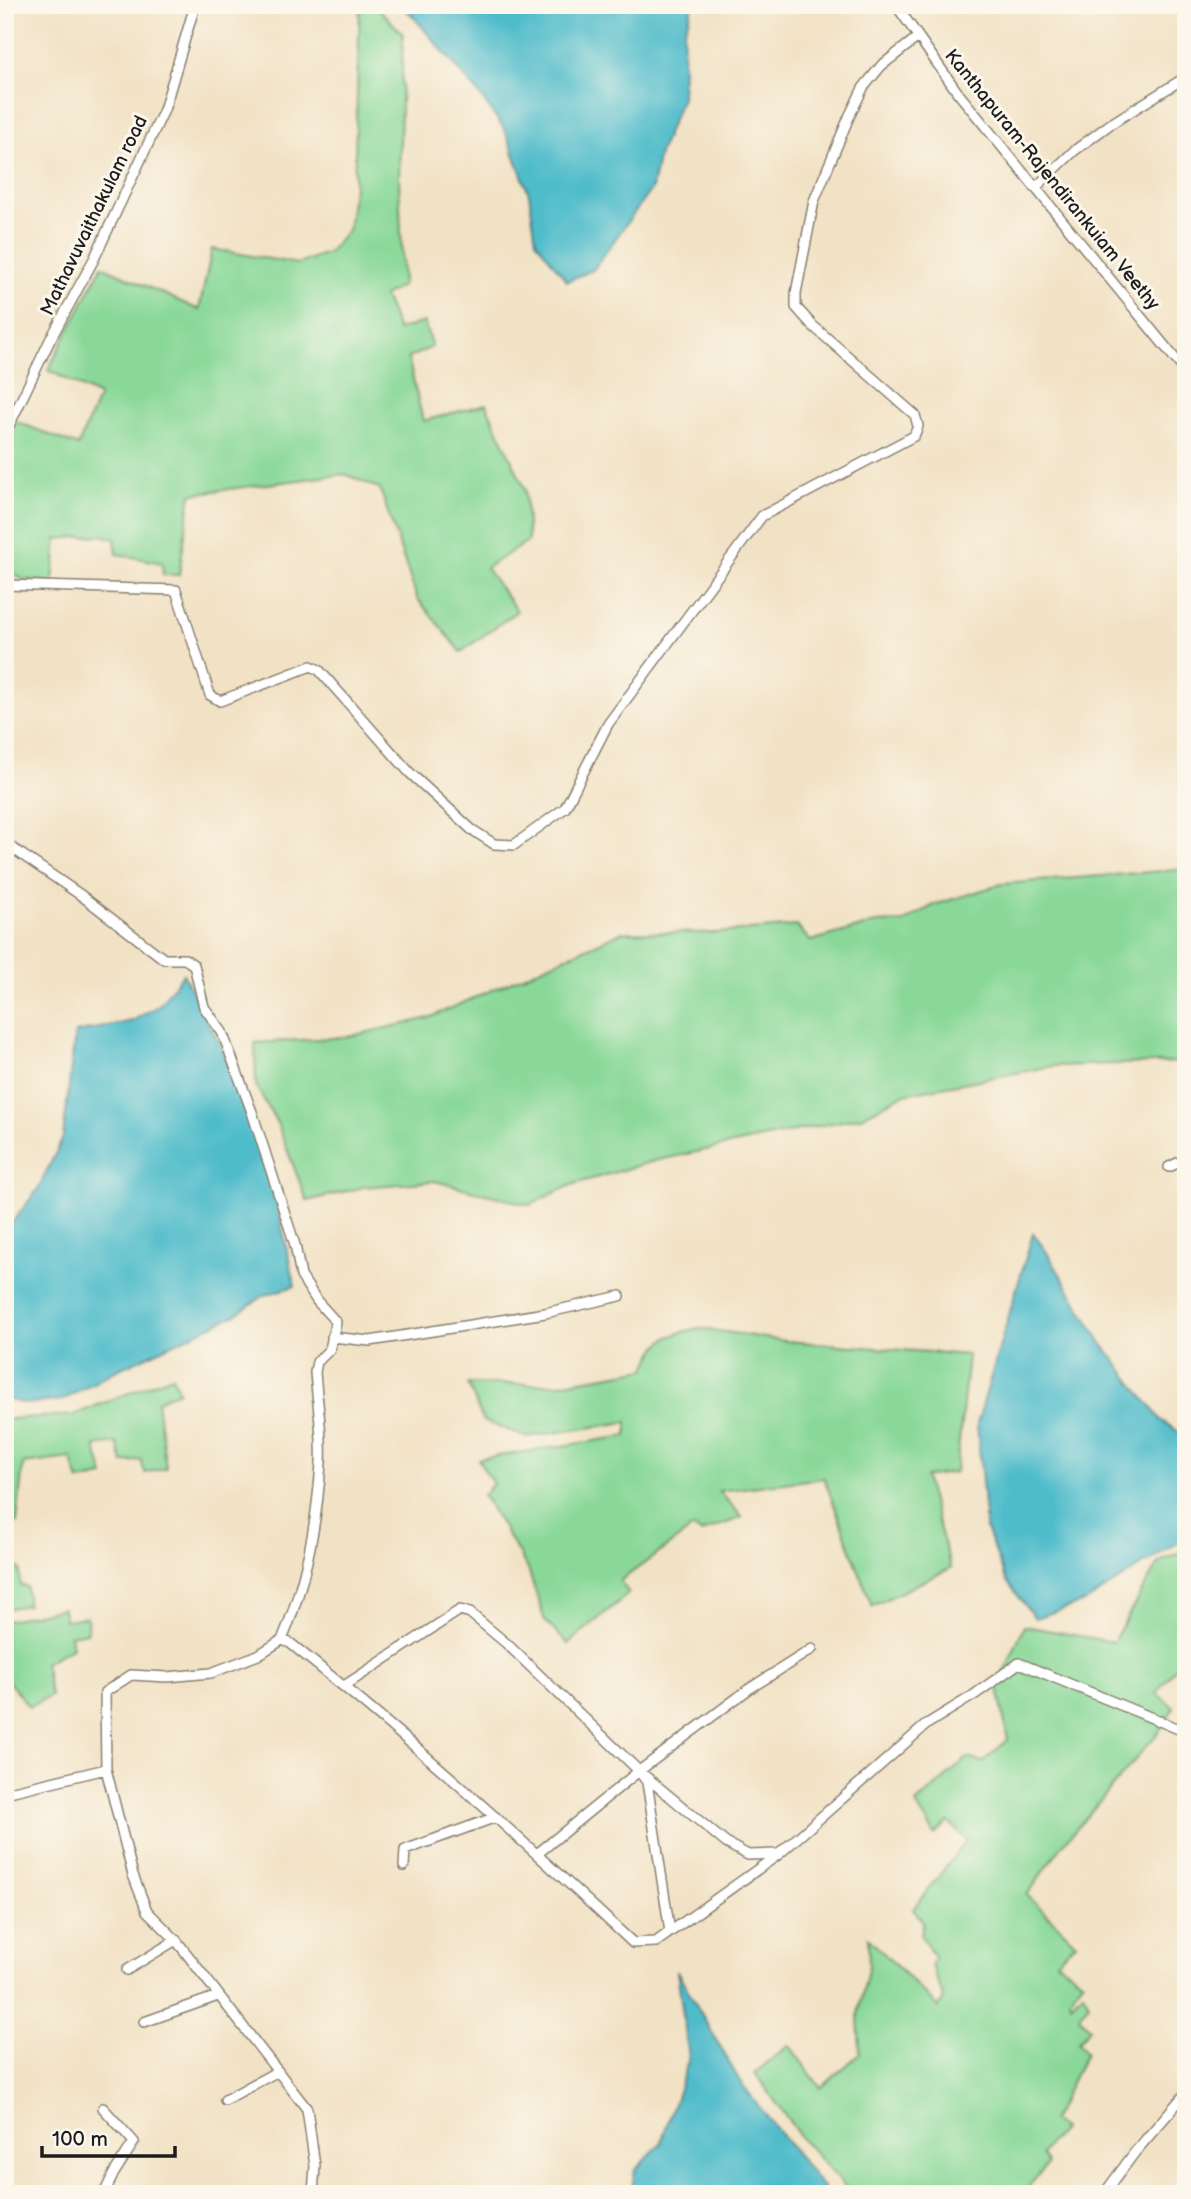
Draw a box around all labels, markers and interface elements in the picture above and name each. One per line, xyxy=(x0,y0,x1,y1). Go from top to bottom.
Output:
street label: Kanthapuram-Rajendirankuiam Veethy xyxy=(939,45,1165,315)
street label: Mathavuvaithakulam road xyxy=(36,112,153,319)
scale bar xyxy=(42,2115,175,2159)
text: 100 m xyxy=(52,2127,108,2152)

